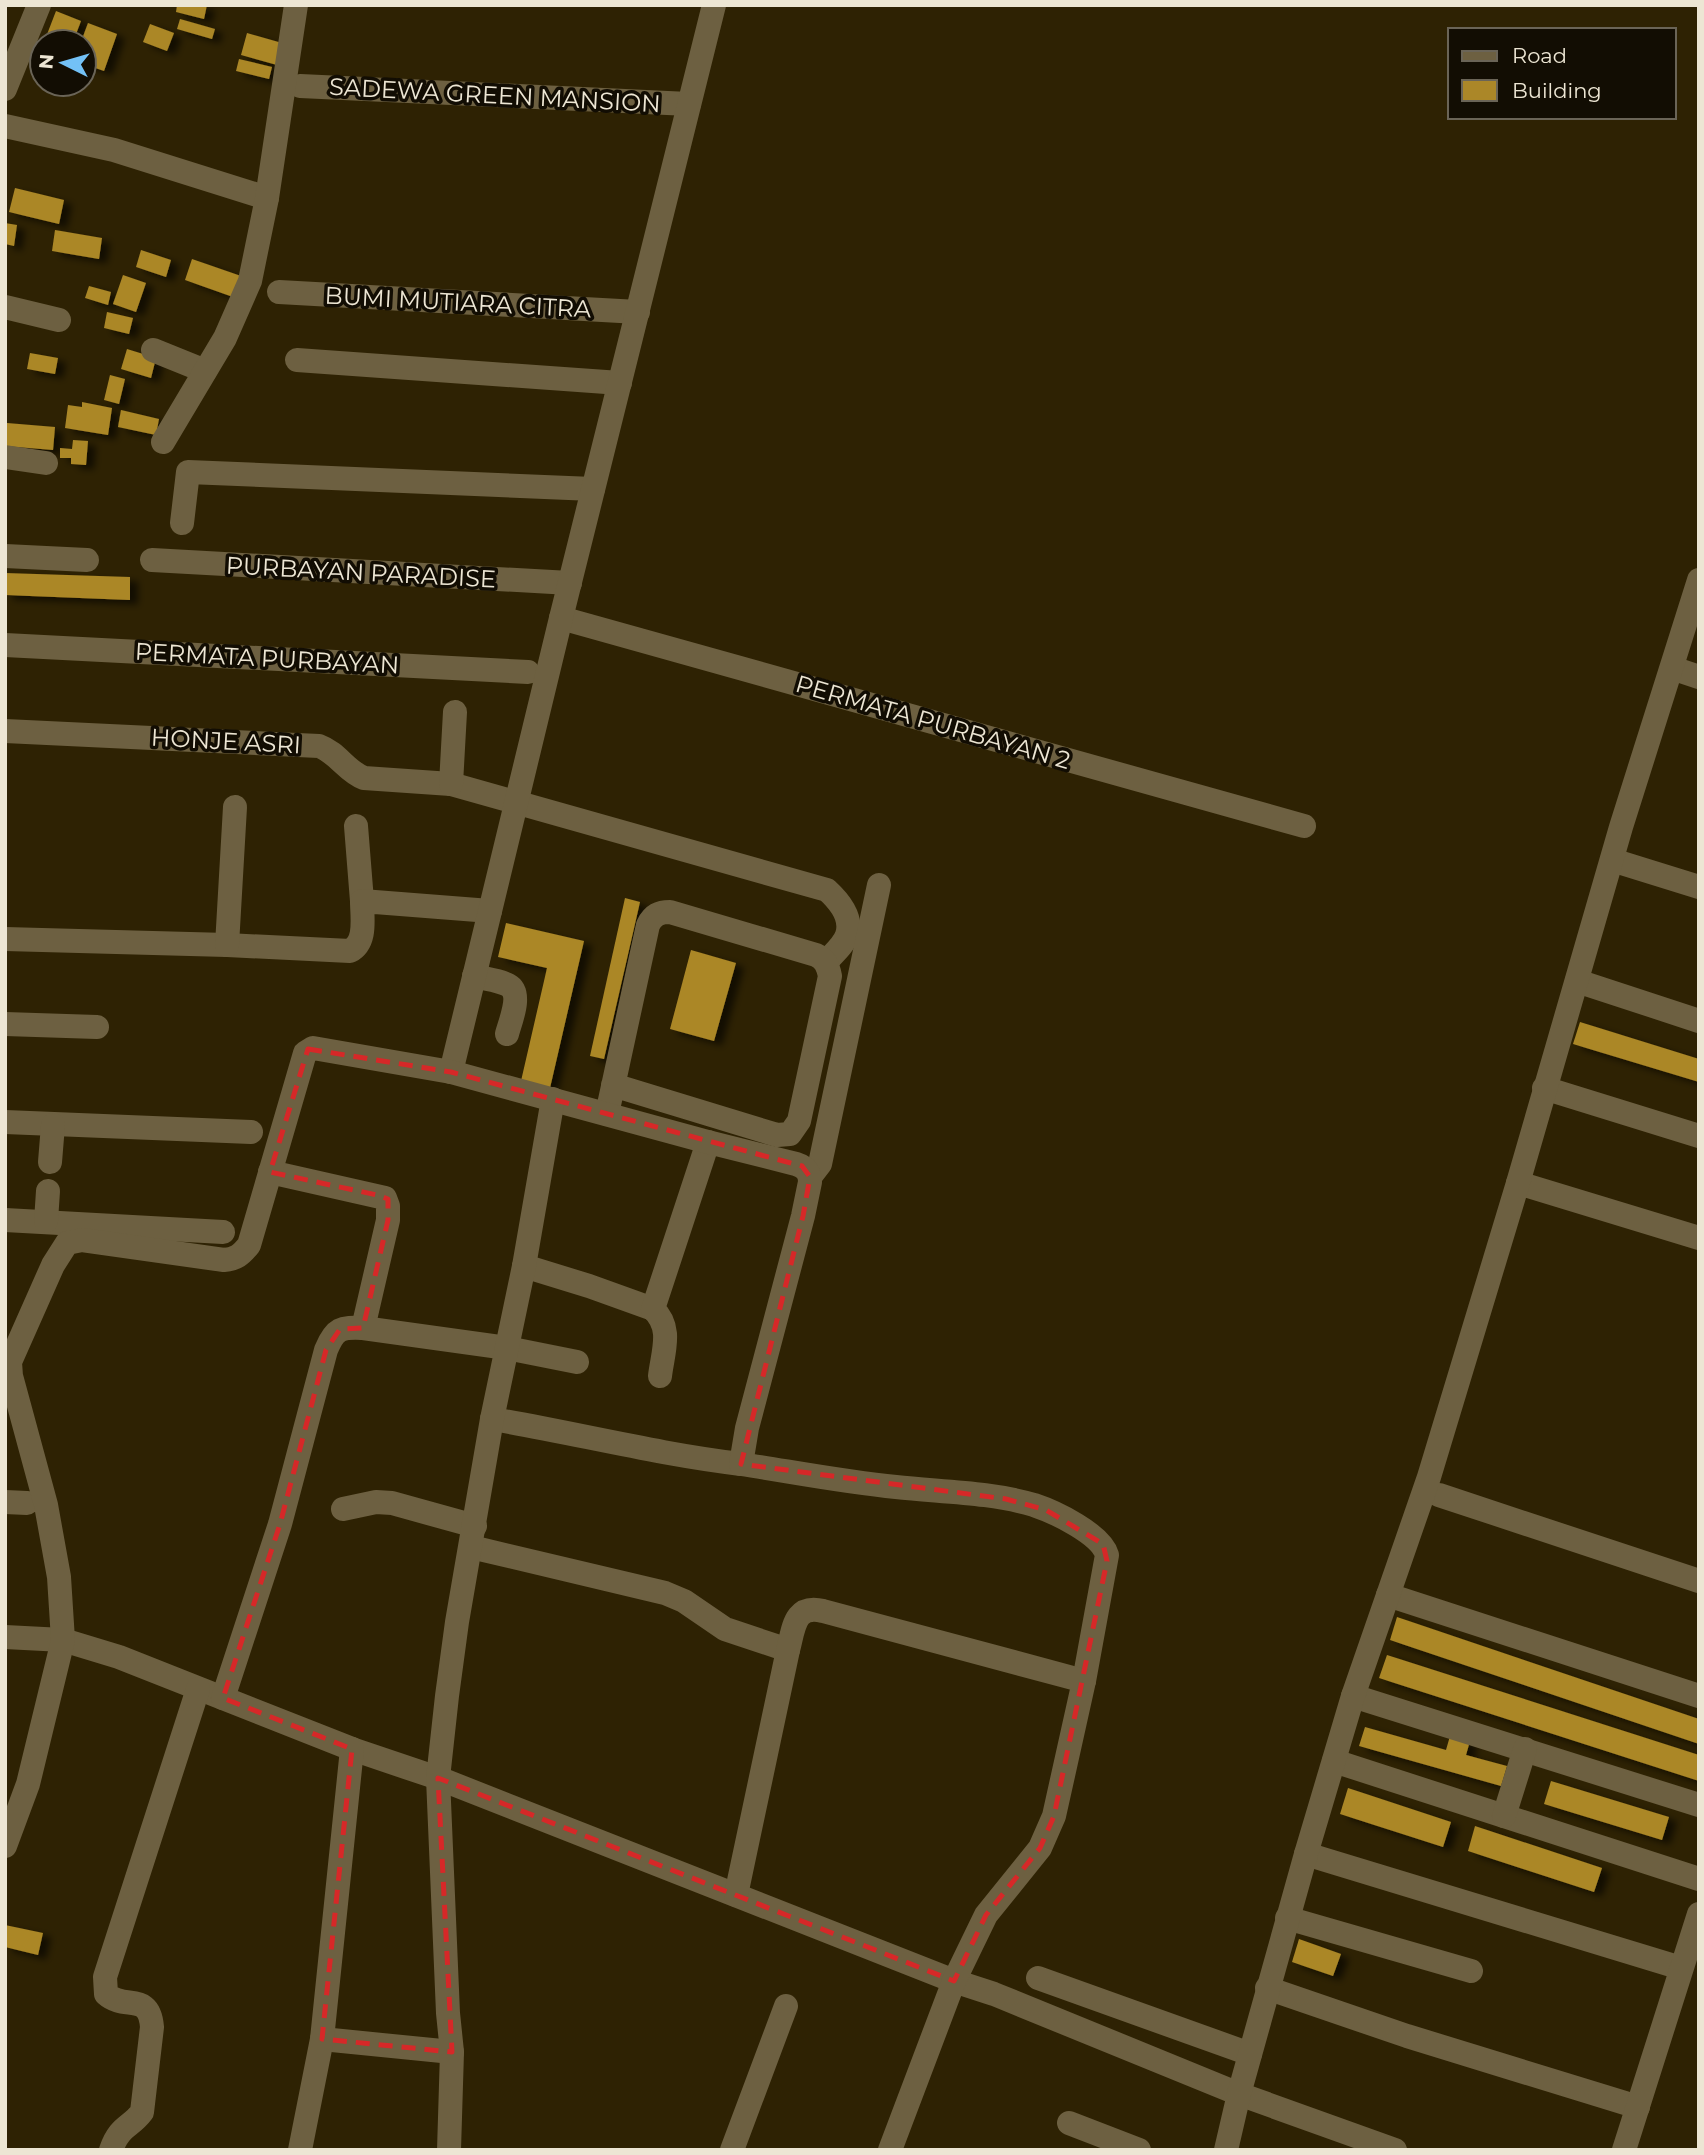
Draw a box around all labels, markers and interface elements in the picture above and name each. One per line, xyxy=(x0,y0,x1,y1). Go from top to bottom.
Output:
north arrow xyxy=(28,28,98,98)
legend xyxy=(1448,28,1676,119)
text: Road xyxy=(1512,43,1567,68)
text: N xyxy=(34,53,59,70)
street label: SADEWA GREEN MANSION xyxy=(328,72,662,118)
text: Building xyxy=(1512,78,1602,103)
street label: BUMI MUTIARA CITRA xyxy=(324,281,593,324)
street label: PURBAYAN PARADISE xyxy=(225,550,497,594)
street label: PERMATA PURBAYAN xyxy=(134,637,400,679)
street label: PERMATA PURBAYAN 2 xyxy=(792,669,1074,775)
street label: HONJE ASRI xyxy=(150,723,302,759)

